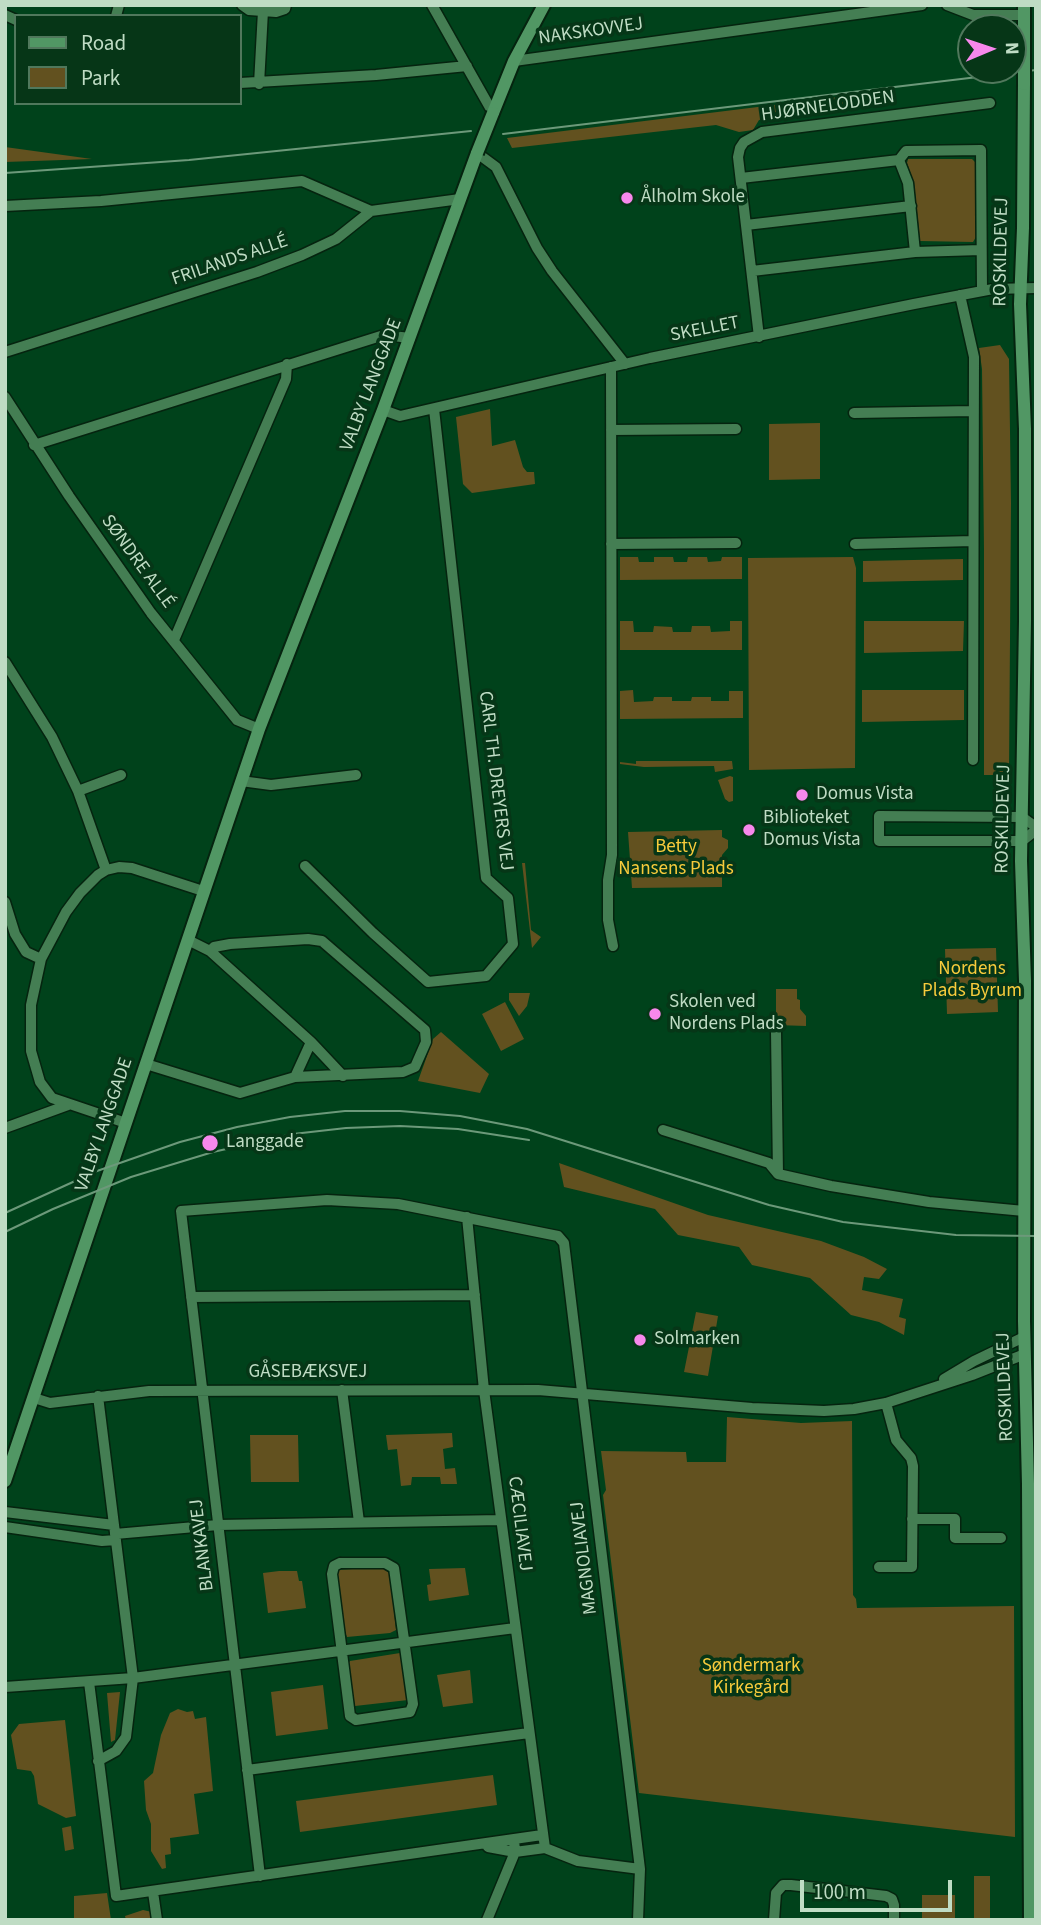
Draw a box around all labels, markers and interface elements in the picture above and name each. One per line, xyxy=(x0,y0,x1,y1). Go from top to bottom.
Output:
street label: NAKSKOVVEJ xyxy=(537,13,645,51)
legend xyxy=(14,14,242,105)
north arrow xyxy=(957,14,1027,84)
text: Road xyxy=(81,28,126,58)
text: N xyxy=(998,42,1025,55)
text: Park xyxy=(81,63,120,93)
street label: HJØRNELODDEN xyxy=(760,86,896,128)
place label: Ålholm Skole xyxy=(641,187,745,209)
marker: Ålholm Skole xyxy=(619,190,635,206)
street label: ROSKILDEVEJ xyxy=(990,197,1014,307)
street label: FRILANDS ALLÉ xyxy=(169,230,291,292)
street label: SKELLET xyxy=(669,312,741,348)
street label: VALBY LANGGADE xyxy=(336,316,408,454)
street label: SØNDRE ALLÉ xyxy=(95,511,179,613)
street label: CARL TH. DREYERS VEJ xyxy=(473,690,517,872)
street label: ROSKILDEVEJ xyxy=(992,764,1016,874)
place label: Domus Vista xyxy=(816,784,913,806)
marker: Domus Vista xyxy=(794,787,810,803)
place label: Biblioteket Domus Vista xyxy=(763,808,860,852)
marker: Biblioteket Domus Vista xyxy=(741,822,757,838)
park label: Betty Nansens Plads xyxy=(618,837,734,881)
park label: Nordens Plads Byrum xyxy=(922,959,1022,1003)
place label: Skolen ved Nordens Plads xyxy=(669,992,784,1036)
marker: Skolen ved Nordens Plads xyxy=(647,1006,663,1022)
street label: VALBY LANGGADE xyxy=(71,1055,139,1195)
place label: Langgade xyxy=(226,1132,304,1154)
marker: Langgade xyxy=(200,1133,220,1153)
place label: Solmarken xyxy=(654,1329,740,1351)
marker: Solmarken xyxy=(632,1332,648,1348)
street label: ROSKILDEVEJ xyxy=(993,1332,1019,1442)
street label: GÅSEBÆKSVEJ xyxy=(249,1362,367,1384)
street label: CÆCILIAVEJ xyxy=(502,1475,536,1573)
street label: BLANKAVEJ xyxy=(186,1498,220,1592)
street label: MAGNOLIAVEJ xyxy=(567,1500,603,1616)
park label: Søndermark Kirkegård xyxy=(702,1656,800,1700)
scale bar xyxy=(803,1866,955,1910)
text: 100 m xyxy=(813,1877,866,1907)

